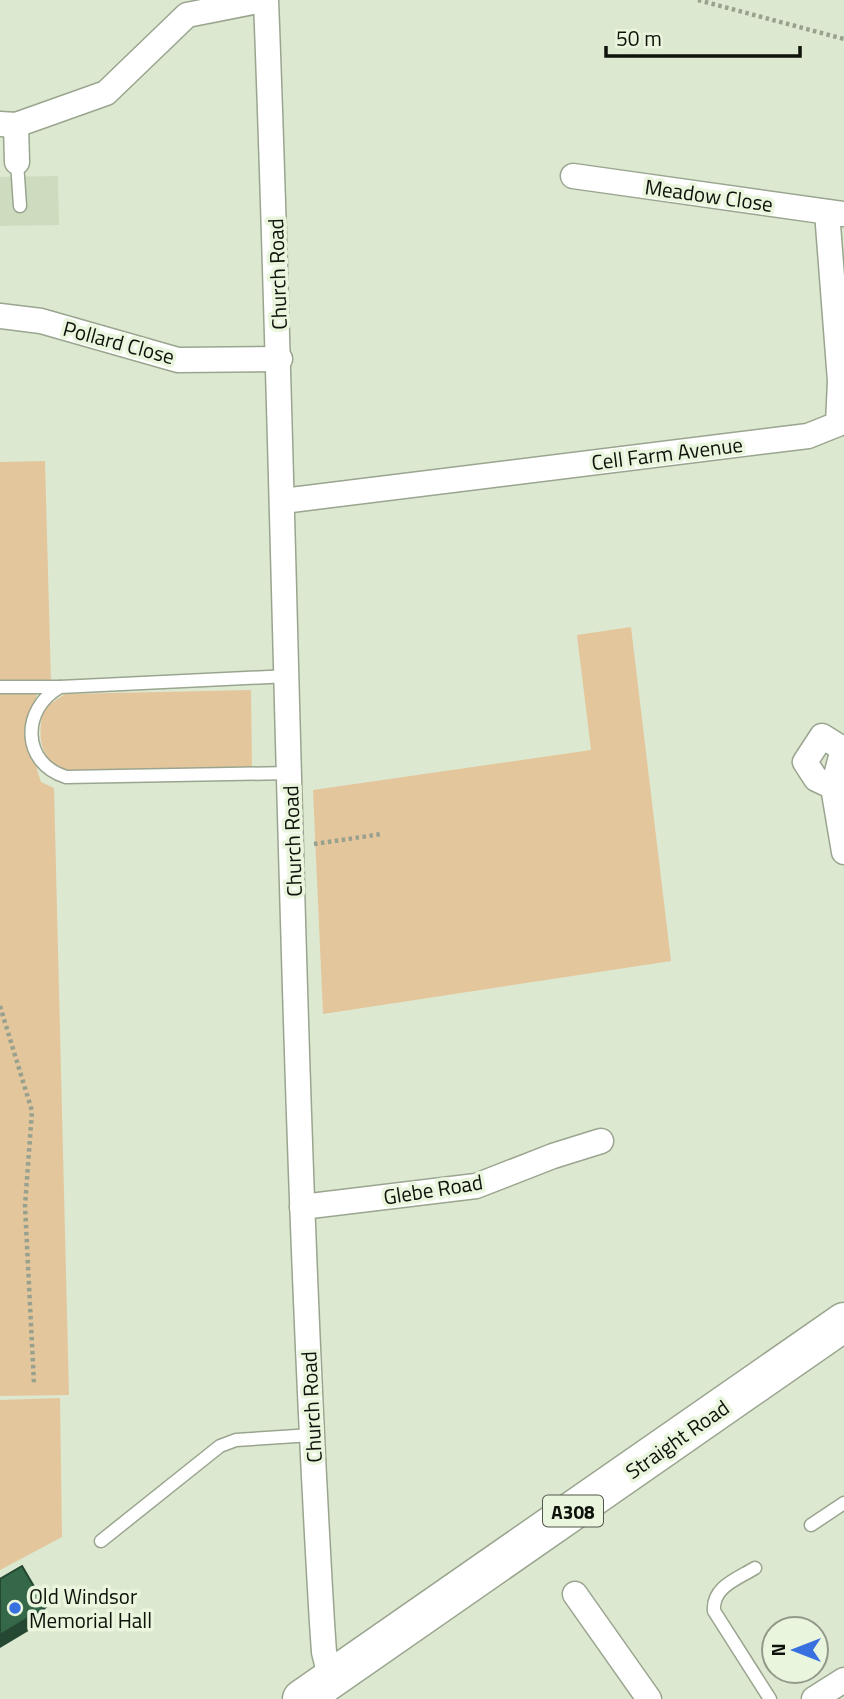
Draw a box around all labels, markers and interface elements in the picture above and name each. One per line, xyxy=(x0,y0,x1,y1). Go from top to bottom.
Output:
scale bar xyxy=(606,14,800,58)
text: 50 m xyxy=(616,22,662,54)
street label: Meadow Close xyxy=(643,170,775,220)
street label: Church Road xyxy=(259,218,295,330)
street label: Pollard Close xyxy=(60,312,178,372)
street label: Cell Farm Avenue xyxy=(590,428,744,478)
street label: Church Road xyxy=(274,785,310,897)
street label: Glebe Road xyxy=(381,1165,485,1213)
street label: Church Road xyxy=(292,1351,330,1463)
street label: Straight Road xyxy=(619,1391,735,1487)
road number: A308 xyxy=(543,1496,603,1526)
place label: Old Windsor Memorial Hall xyxy=(29,1580,152,1636)
marker: Old Windsor Memorial Hall xyxy=(7,1600,23,1616)
north arrow xyxy=(760,1615,830,1685)
text: N xyxy=(763,1643,792,1657)

